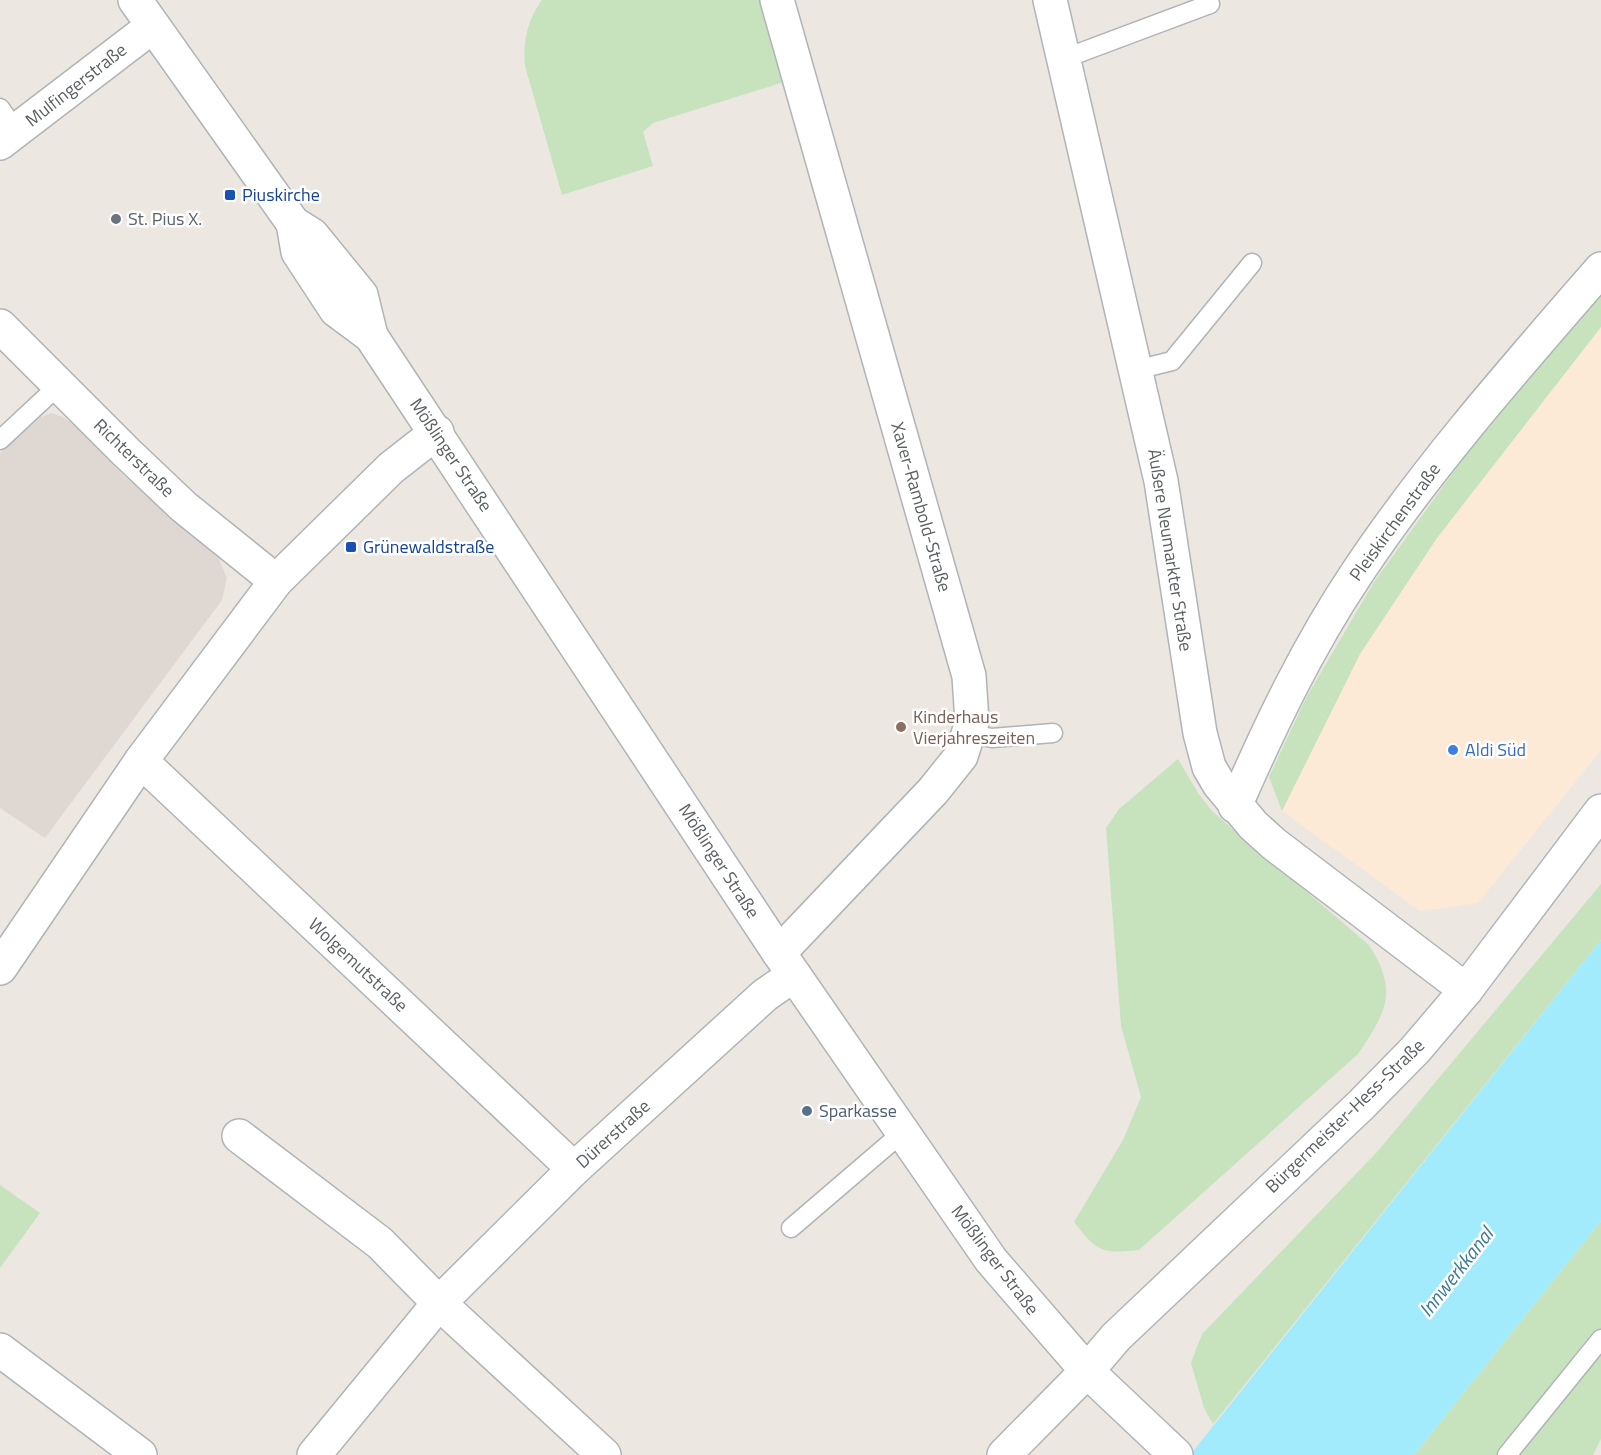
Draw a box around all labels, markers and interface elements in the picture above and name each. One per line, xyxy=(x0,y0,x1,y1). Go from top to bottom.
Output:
street label: Mulfingerstraße xyxy=(19,36,132,133)
place label: Piuskirche xyxy=(242,181,320,208)
marker: Piuskirche xyxy=(223,188,237,202)
place label: St. Pius X. xyxy=(128,205,202,232)
marker: St. Pius X. xyxy=(109,212,123,226)
street label: Mößlinger Straße xyxy=(403,393,499,517)
street label: Richterstraße xyxy=(88,412,181,503)
street label: Xaver-Rambold-Straße xyxy=(884,419,959,595)
street label: Äußere Neumarkter Straße xyxy=(1141,447,1200,653)
street label: Pleiskirchenstraße xyxy=(1342,457,1447,586)
place label: Grünewaldstraße xyxy=(363,533,494,560)
marker: Grünewaldstraße xyxy=(344,540,358,554)
place label: Kinderhaus Vierjahreszeiten xyxy=(913,703,1035,751)
marker: Kinderhaus Vierjahreszeiten xyxy=(894,720,908,734)
place label: Aldi Süd xyxy=(1465,736,1526,763)
marker: Aldi Süd xyxy=(1446,743,1460,757)
street label: Mößlinger Straße xyxy=(672,798,767,923)
street label: Wolgemutstraße xyxy=(302,911,414,1018)
street label: Bürgermeister-Hess-Straße xyxy=(1259,1032,1430,1199)
street label: Dürerstraße xyxy=(569,1093,656,1174)
place label: Sparkasse xyxy=(819,1097,897,1124)
marker: Sparkasse xyxy=(800,1104,814,1118)
street label: Mößlinger Straße xyxy=(945,1199,1046,1320)
water label: Innwerkkanal xyxy=(1411,1218,1502,1323)

